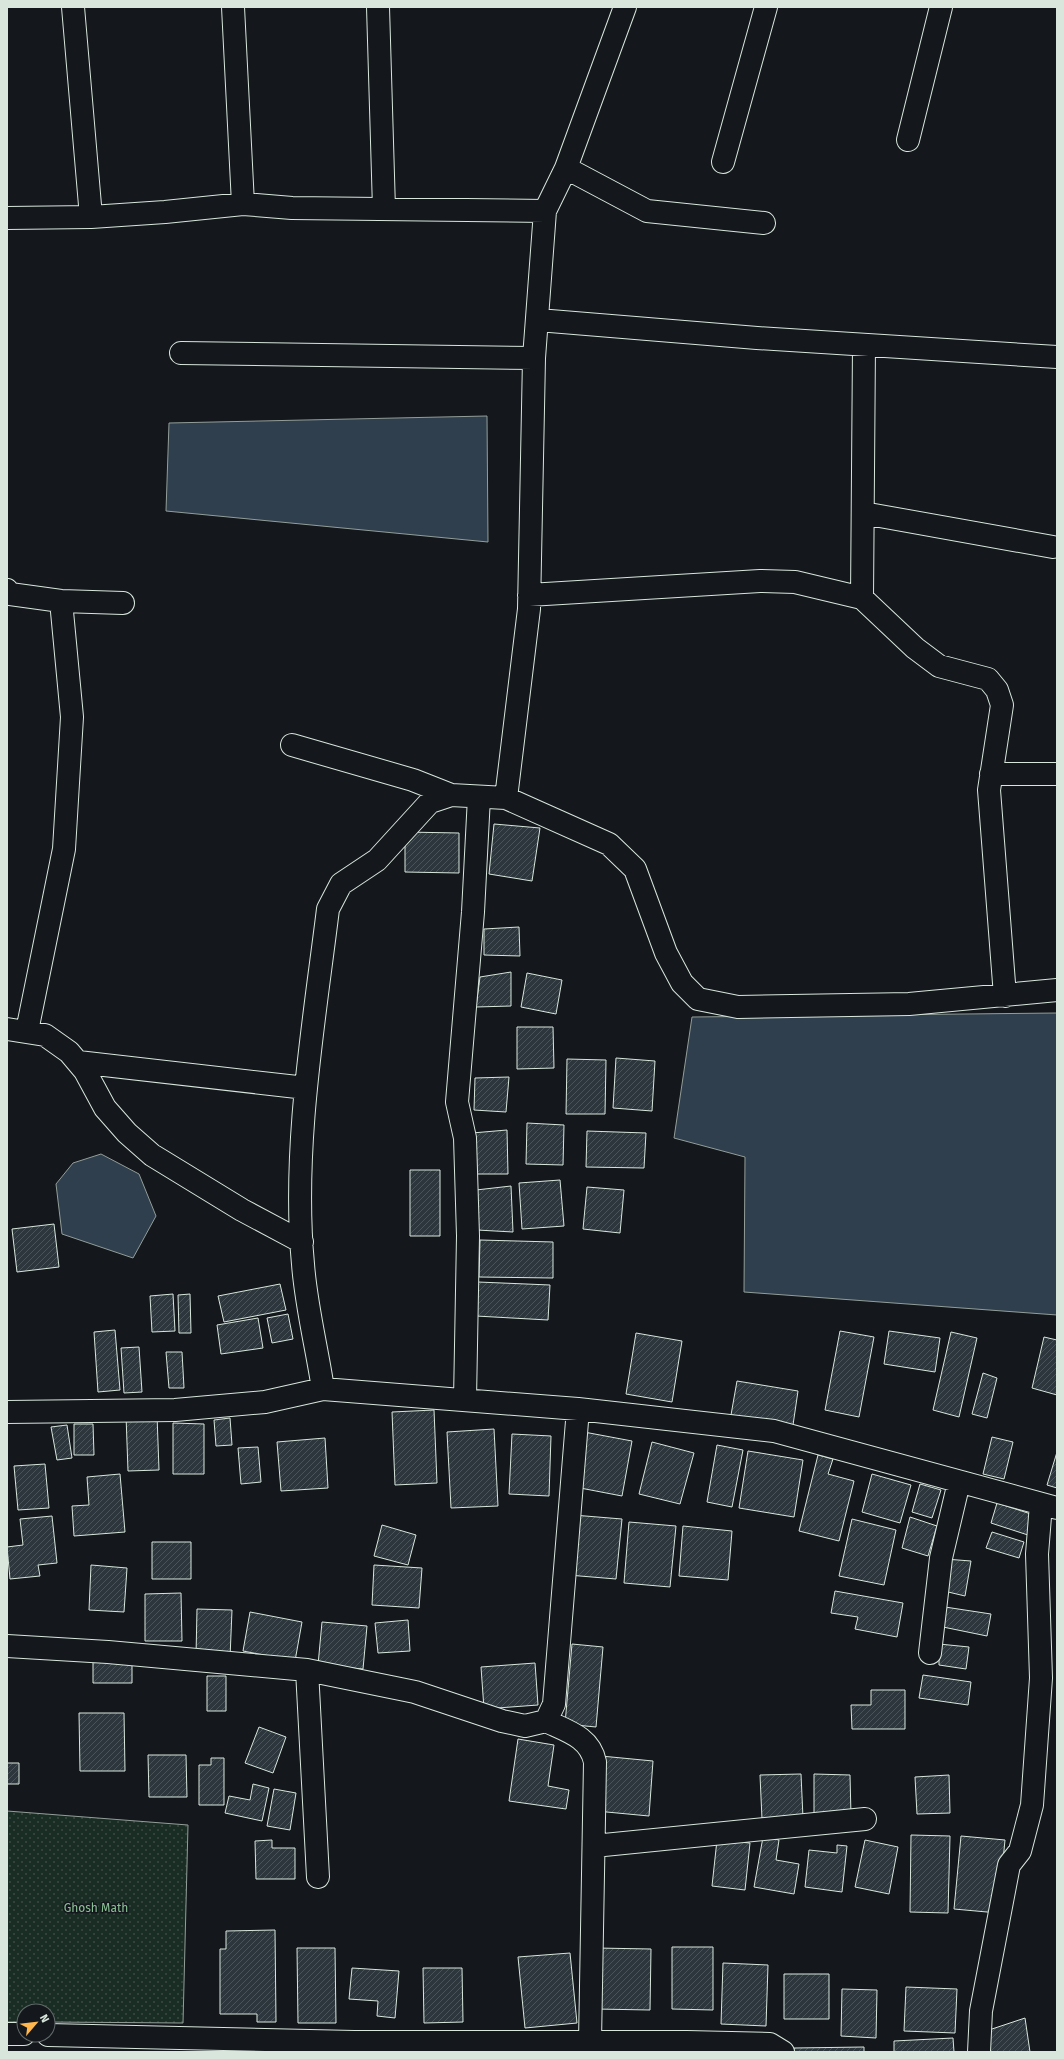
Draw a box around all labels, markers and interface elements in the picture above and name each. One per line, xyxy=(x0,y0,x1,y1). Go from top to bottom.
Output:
park label: Ghosh Math xyxy=(64,1901,128,1915)
north arrow xyxy=(16,2003,56,2043)
text: N xyxy=(37,2012,52,2025)

